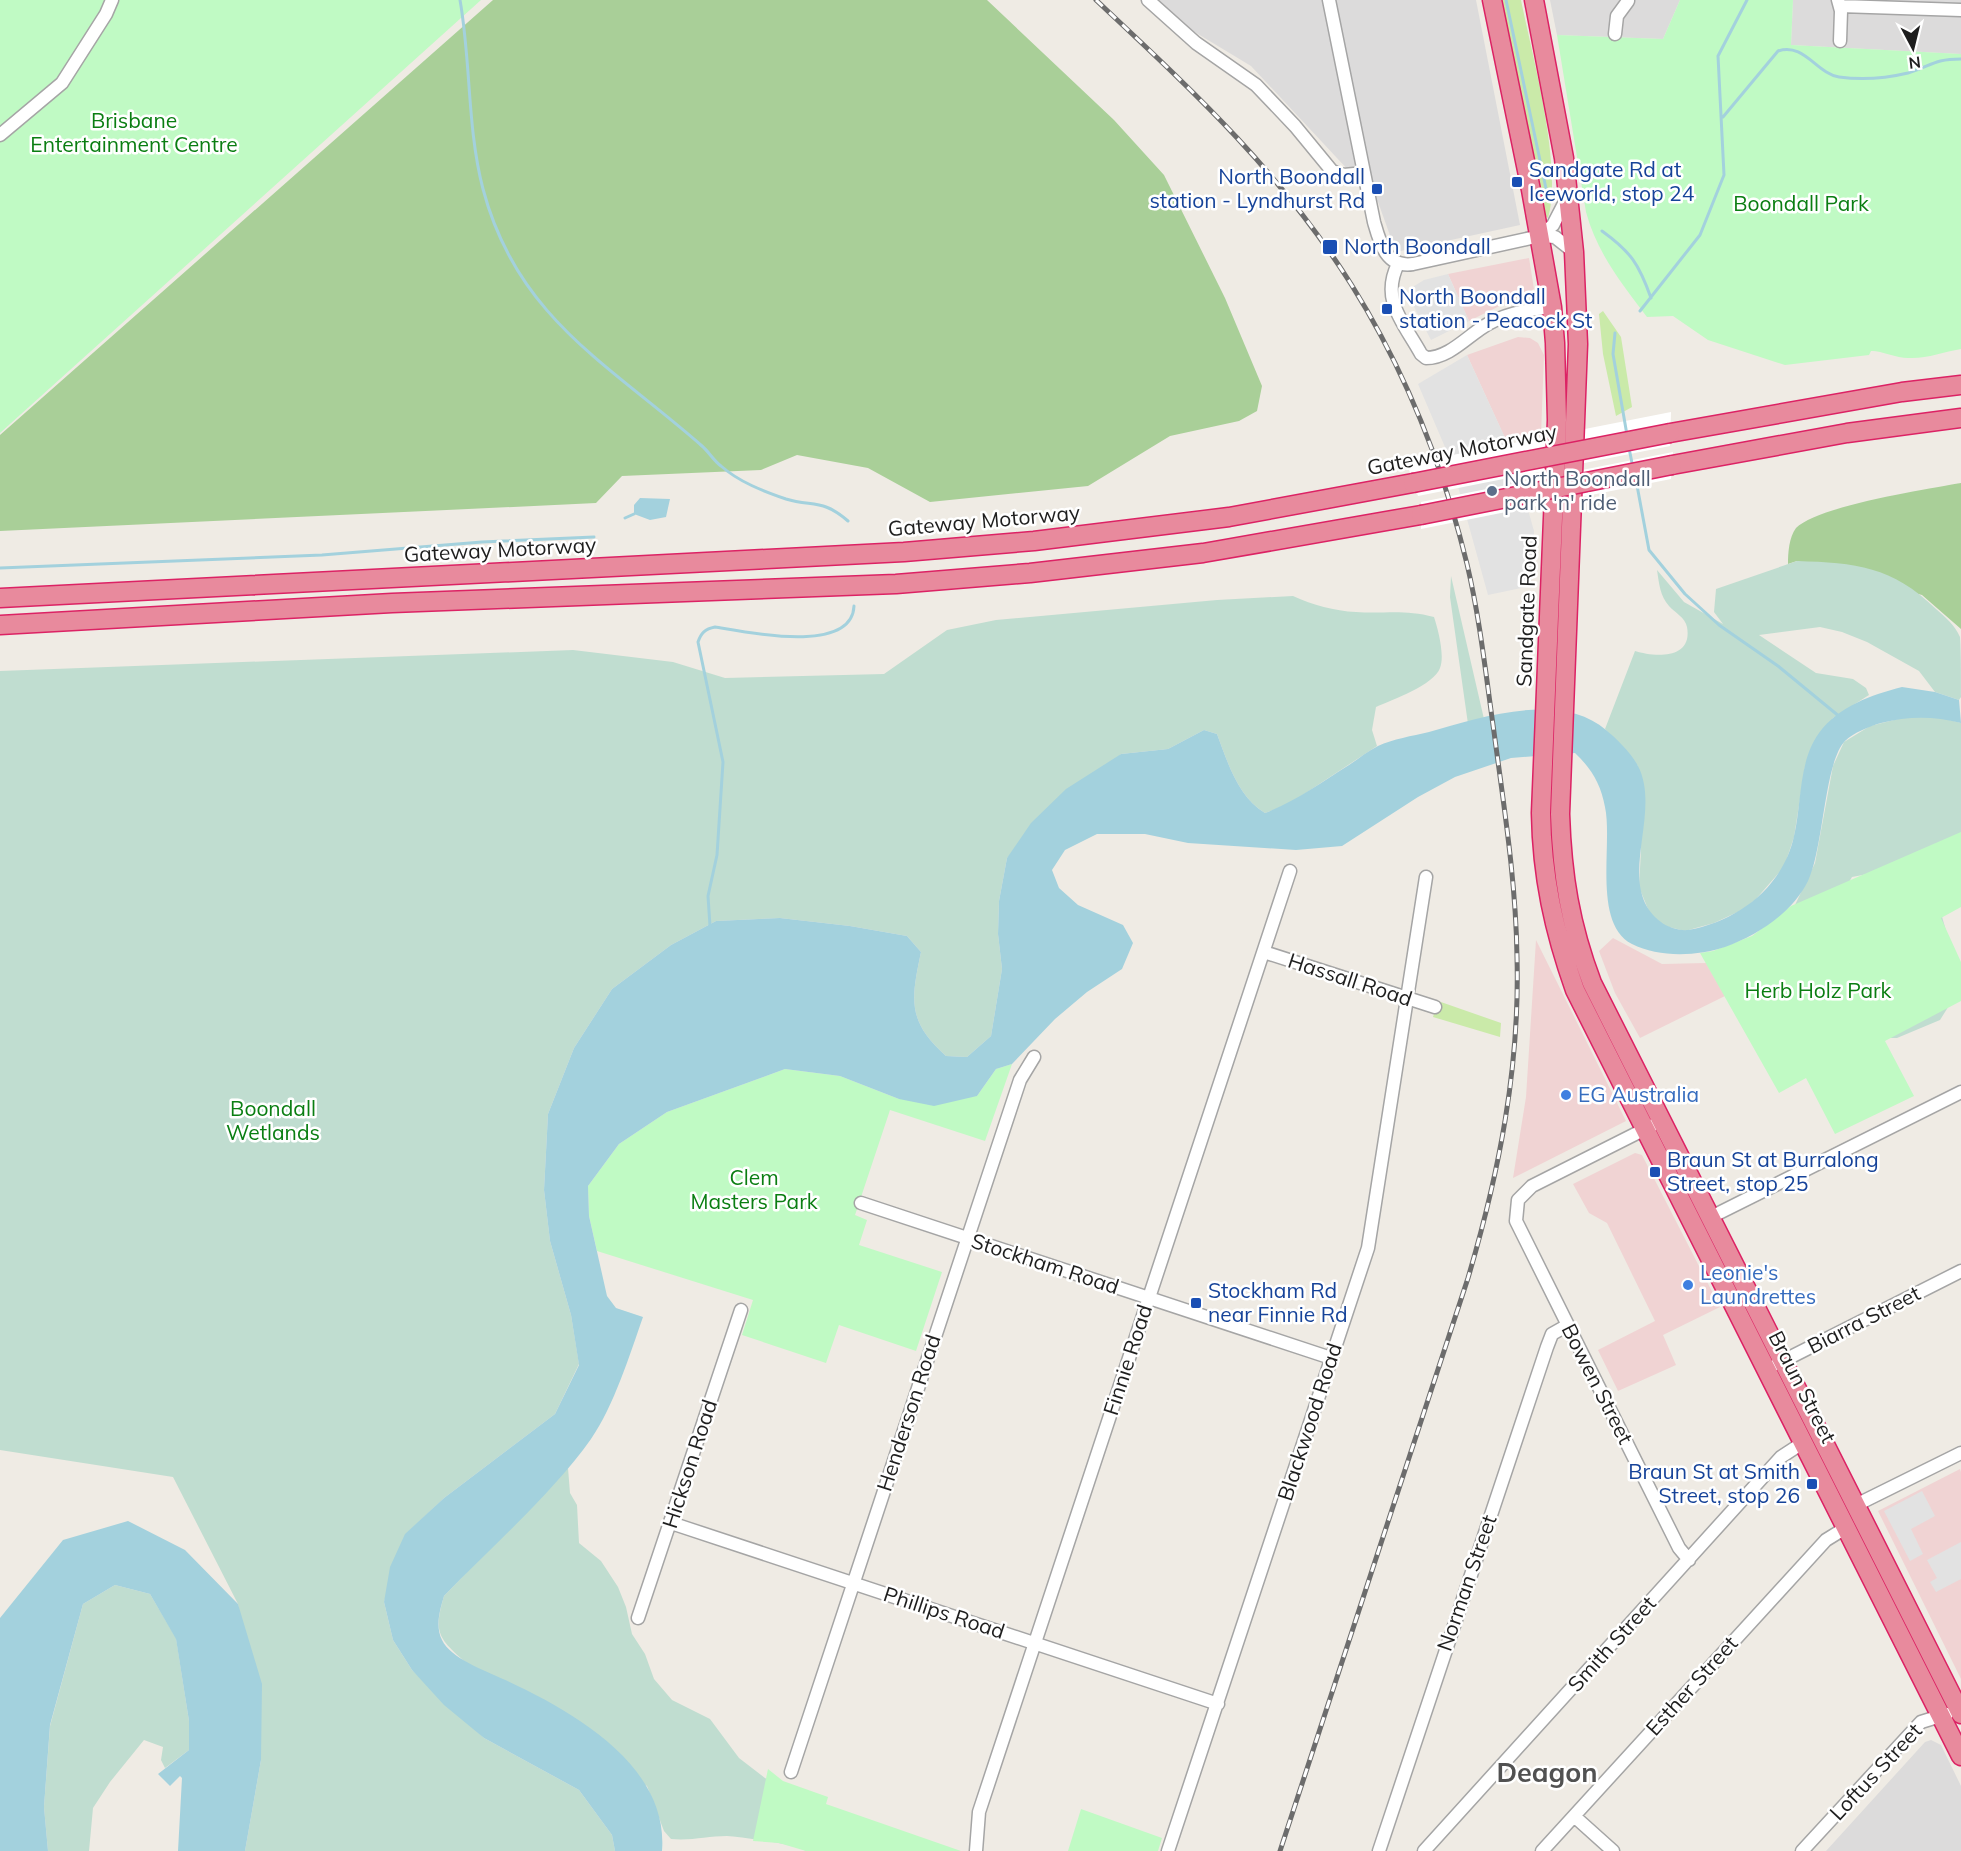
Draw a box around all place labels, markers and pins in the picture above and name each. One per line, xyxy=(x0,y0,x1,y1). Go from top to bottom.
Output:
place label: Sandgate Rd at Iceworld, stop 24 xyxy=(1529,156,1695,206)
place label: North Boondall station - Lyndhurst Rd xyxy=(1150,163,1365,213)
marker: Sandgate Rd at Iceworld, stop 24 xyxy=(1510,175,1524,189)
marker: North Boondall station - Lyndhurst Rd xyxy=(1370,182,1384,196)
place label: North Boondall xyxy=(1344,233,1491,259)
marker: North Boondall xyxy=(1321,238,1339,256)
place label: North Boondall station - Peacock St xyxy=(1399,283,1592,333)
marker: North Boondall station - Peacock St xyxy=(1380,302,1394,316)
place label: North Boondall park 'n' ride xyxy=(1504,465,1651,515)
marker: North Boondall park 'n' ride xyxy=(1485,484,1499,498)
place label: EG Australia xyxy=(1578,1081,1699,1107)
marker: EG Australia xyxy=(1559,1088,1573,1102)
place label: Braun St at Burralong Street, stop 25 xyxy=(1667,1146,1879,1196)
marker: Braun St at Burralong Street, stop 25 xyxy=(1648,1165,1662,1179)
place label: Leonie's Laundrettes xyxy=(1700,1259,1816,1309)
place label: Stockham Rd near Finnie Rd xyxy=(1208,1277,1348,1327)
marker: Leonie's Laundrettes xyxy=(1681,1278,1695,1292)
marker: Stockham Rd near Finnie Rd xyxy=(1189,1296,1203,1310)
place label: Braun St at Smith Street, stop 26 xyxy=(1628,1458,1800,1508)
marker: Braun St at Smith Street, stop 26 xyxy=(1805,1477,1819,1491)

